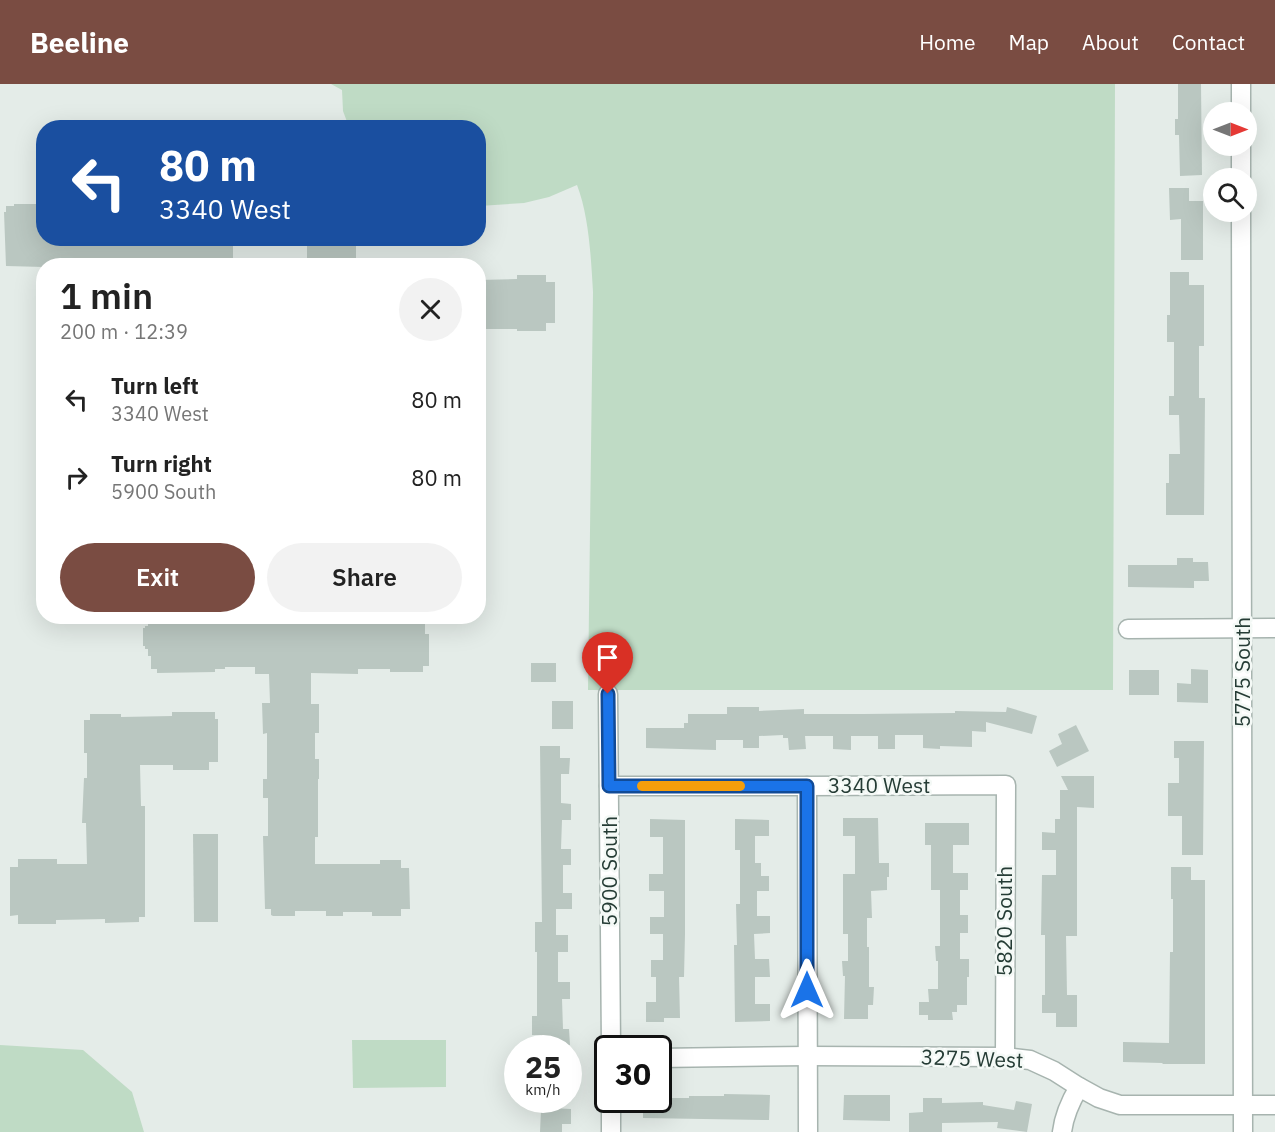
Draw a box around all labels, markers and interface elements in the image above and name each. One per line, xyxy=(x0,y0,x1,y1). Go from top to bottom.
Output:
text: Beeline xyxy=(30,24,129,61)
text: Home xyxy=(919,28,976,56)
text: Map xyxy=(1009,28,1049,56)
text: About xyxy=(1082,28,1139,56)
text: Contact xyxy=(1172,28,1245,56)
north arrow xyxy=(1203,102,1257,156)
map controls xyxy=(1203,102,1257,222)
text: 80 m xyxy=(159,138,257,193)
icon: left xyxy=(60,144,138,222)
button: search xyxy=(1203,168,1257,222)
text: 3340 West xyxy=(159,191,291,226)
text: 1 min xyxy=(60,272,153,319)
button: close xyxy=(399,278,462,341)
text: 200 m · 12:39 xyxy=(60,318,188,345)
text: Turn left xyxy=(111,371,199,400)
icon: left xyxy=(60,383,93,416)
text: 80 m xyxy=(411,385,462,414)
text: 3340 West xyxy=(111,400,209,427)
text: Turn right xyxy=(111,449,212,478)
icon: right xyxy=(60,461,93,494)
text: 80 m xyxy=(411,463,462,492)
text: 5900 South xyxy=(111,478,216,505)
button: Exit xyxy=(60,543,255,612)
button: Share xyxy=(267,543,462,612)
street label: 5775 South xyxy=(1228,617,1256,727)
pin xyxy=(582,632,633,694)
icon: arrive xyxy=(591,641,624,674)
street label: 3340 West xyxy=(828,771,930,799)
street label: 5900 South xyxy=(595,816,623,926)
street label: 5820 South xyxy=(990,866,1018,976)
position arrow xyxy=(775,958,839,1022)
speed limit sign: 30 xyxy=(594,1035,672,1113)
street label: 3275 West xyxy=(920,1042,1024,1074)
text: 25 xyxy=(525,1047,561,1086)
text: km/h xyxy=(525,1080,561,1099)

